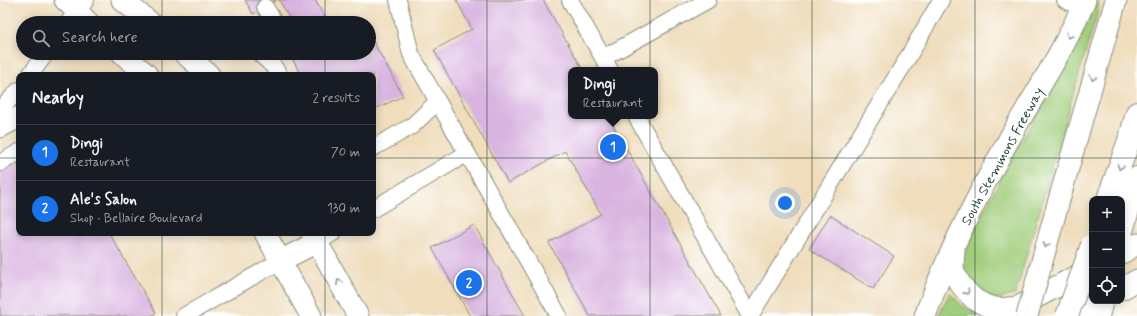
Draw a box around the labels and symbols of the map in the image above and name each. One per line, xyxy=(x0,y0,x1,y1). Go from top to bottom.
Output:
one-way arrow xyxy=(1066,31,1074,39)
one-way arrow xyxy=(1089,74,1098,81)
street label: South Stemmons Freeway xyxy=(957,84,1048,229)
pin: 1 xyxy=(600,132,626,162)
one-way arrow xyxy=(1116,163,1124,170)
your location xyxy=(775,193,795,213)
one-way arrow xyxy=(1043,241,1051,248)
pin: 2 xyxy=(456,268,482,298)
one-way arrow xyxy=(337,279,344,286)
one-way arrow xyxy=(962,287,970,295)

